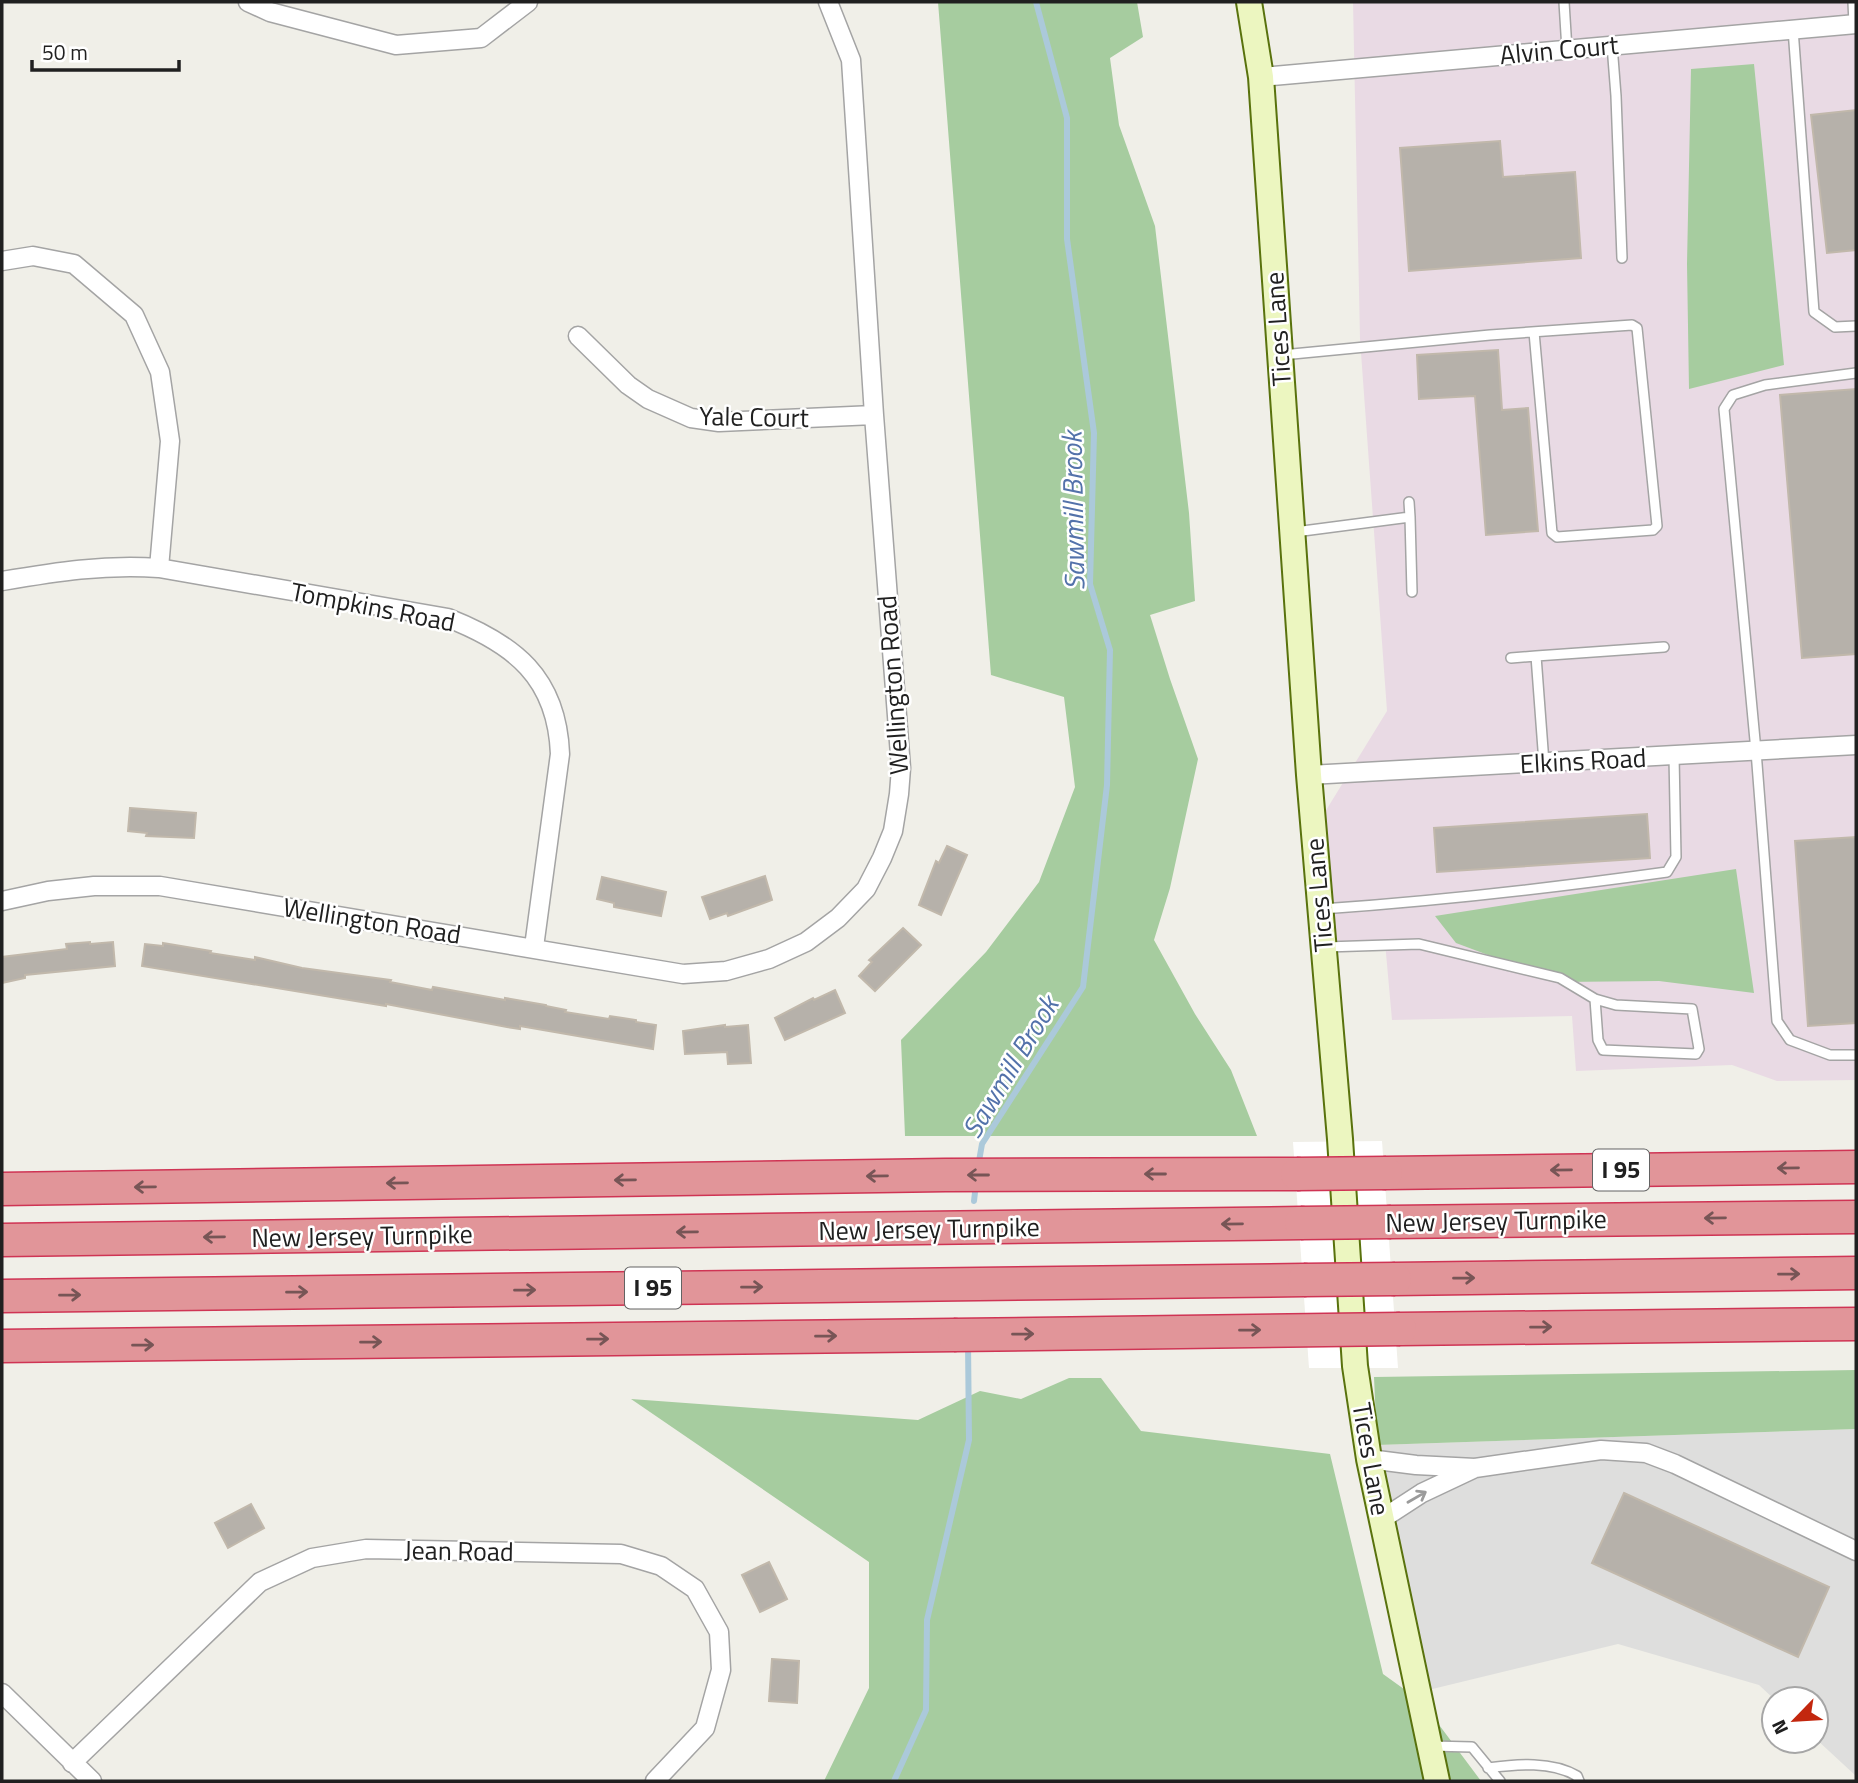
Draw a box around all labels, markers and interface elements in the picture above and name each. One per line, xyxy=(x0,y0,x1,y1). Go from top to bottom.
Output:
street label: Alvin Court xyxy=(1498,25,1620,74)
scale bar xyxy=(32,28,178,72)
text: 50 m xyxy=(42,36,88,68)
street label: Tices Lane xyxy=(1254,271,1301,387)
street label: Yale Court xyxy=(699,396,809,437)
water label: Sawmill Brook xyxy=(1050,428,1095,591)
street label: Tompkins Road xyxy=(288,571,459,642)
street label: Wellington Road xyxy=(867,594,918,776)
street label: Elkins Road xyxy=(1519,738,1647,783)
street label: Tices Lane xyxy=(1294,837,1343,954)
street label: Wellington Road xyxy=(280,887,464,954)
water label: Sawmill Brook xyxy=(950,985,1071,1146)
road number: I 95 xyxy=(1593,1150,1649,1190)
one-way arrow xyxy=(1777,1161,1800,1174)
one-way arrow xyxy=(1549,1164,1572,1177)
one-way arrow xyxy=(1144,1167,1167,1181)
one-way arrow xyxy=(967,1168,990,1182)
one-way arrow xyxy=(866,1169,889,1183)
one-way arrow xyxy=(614,1173,637,1187)
one-way arrow xyxy=(386,1176,409,1190)
one-way arrow xyxy=(134,1180,157,1194)
street label: New Jersey Turnpike xyxy=(1385,1199,1607,1242)
street label: New Jersey Turnpike xyxy=(818,1207,1040,1250)
one-way arrow xyxy=(1703,1211,1726,1225)
street label: New Jersey Turnpike xyxy=(251,1214,473,1257)
one-way arrow xyxy=(1221,1217,1244,1231)
one-way arrow xyxy=(675,1225,698,1239)
one-way arrow xyxy=(203,1230,226,1244)
one-way arrow xyxy=(1777,1267,1800,1280)
road number: I 95 xyxy=(625,1268,681,1308)
one-way arrow xyxy=(1452,1271,1475,1285)
one-way arrow xyxy=(741,1280,764,1294)
one-way arrow xyxy=(513,1283,536,1296)
one-way arrow xyxy=(286,1285,309,1299)
one-way arrow xyxy=(58,1288,81,1302)
one-way arrow xyxy=(1530,1320,1553,1334)
one-way arrow xyxy=(1238,1323,1261,1337)
one-way arrow xyxy=(1011,1327,1034,1340)
one-way arrow xyxy=(814,1329,837,1343)
one-way arrow xyxy=(587,1332,610,1346)
one-way arrow xyxy=(359,1335,382,1349)
one-way arrow xyxy=(132,1338,155,1351)
street label: Tices Lane xyxy=(1342,1399,1401,1518)
one-way arrow xyxy=(1407,1489,1427,1503)
street label: Jean Road xyxy=(404,1530,514,1571)
north arrow xyxy=(1760,1685,1830,1755)
text: N xyxy=(1763,1715,1795,1739)

